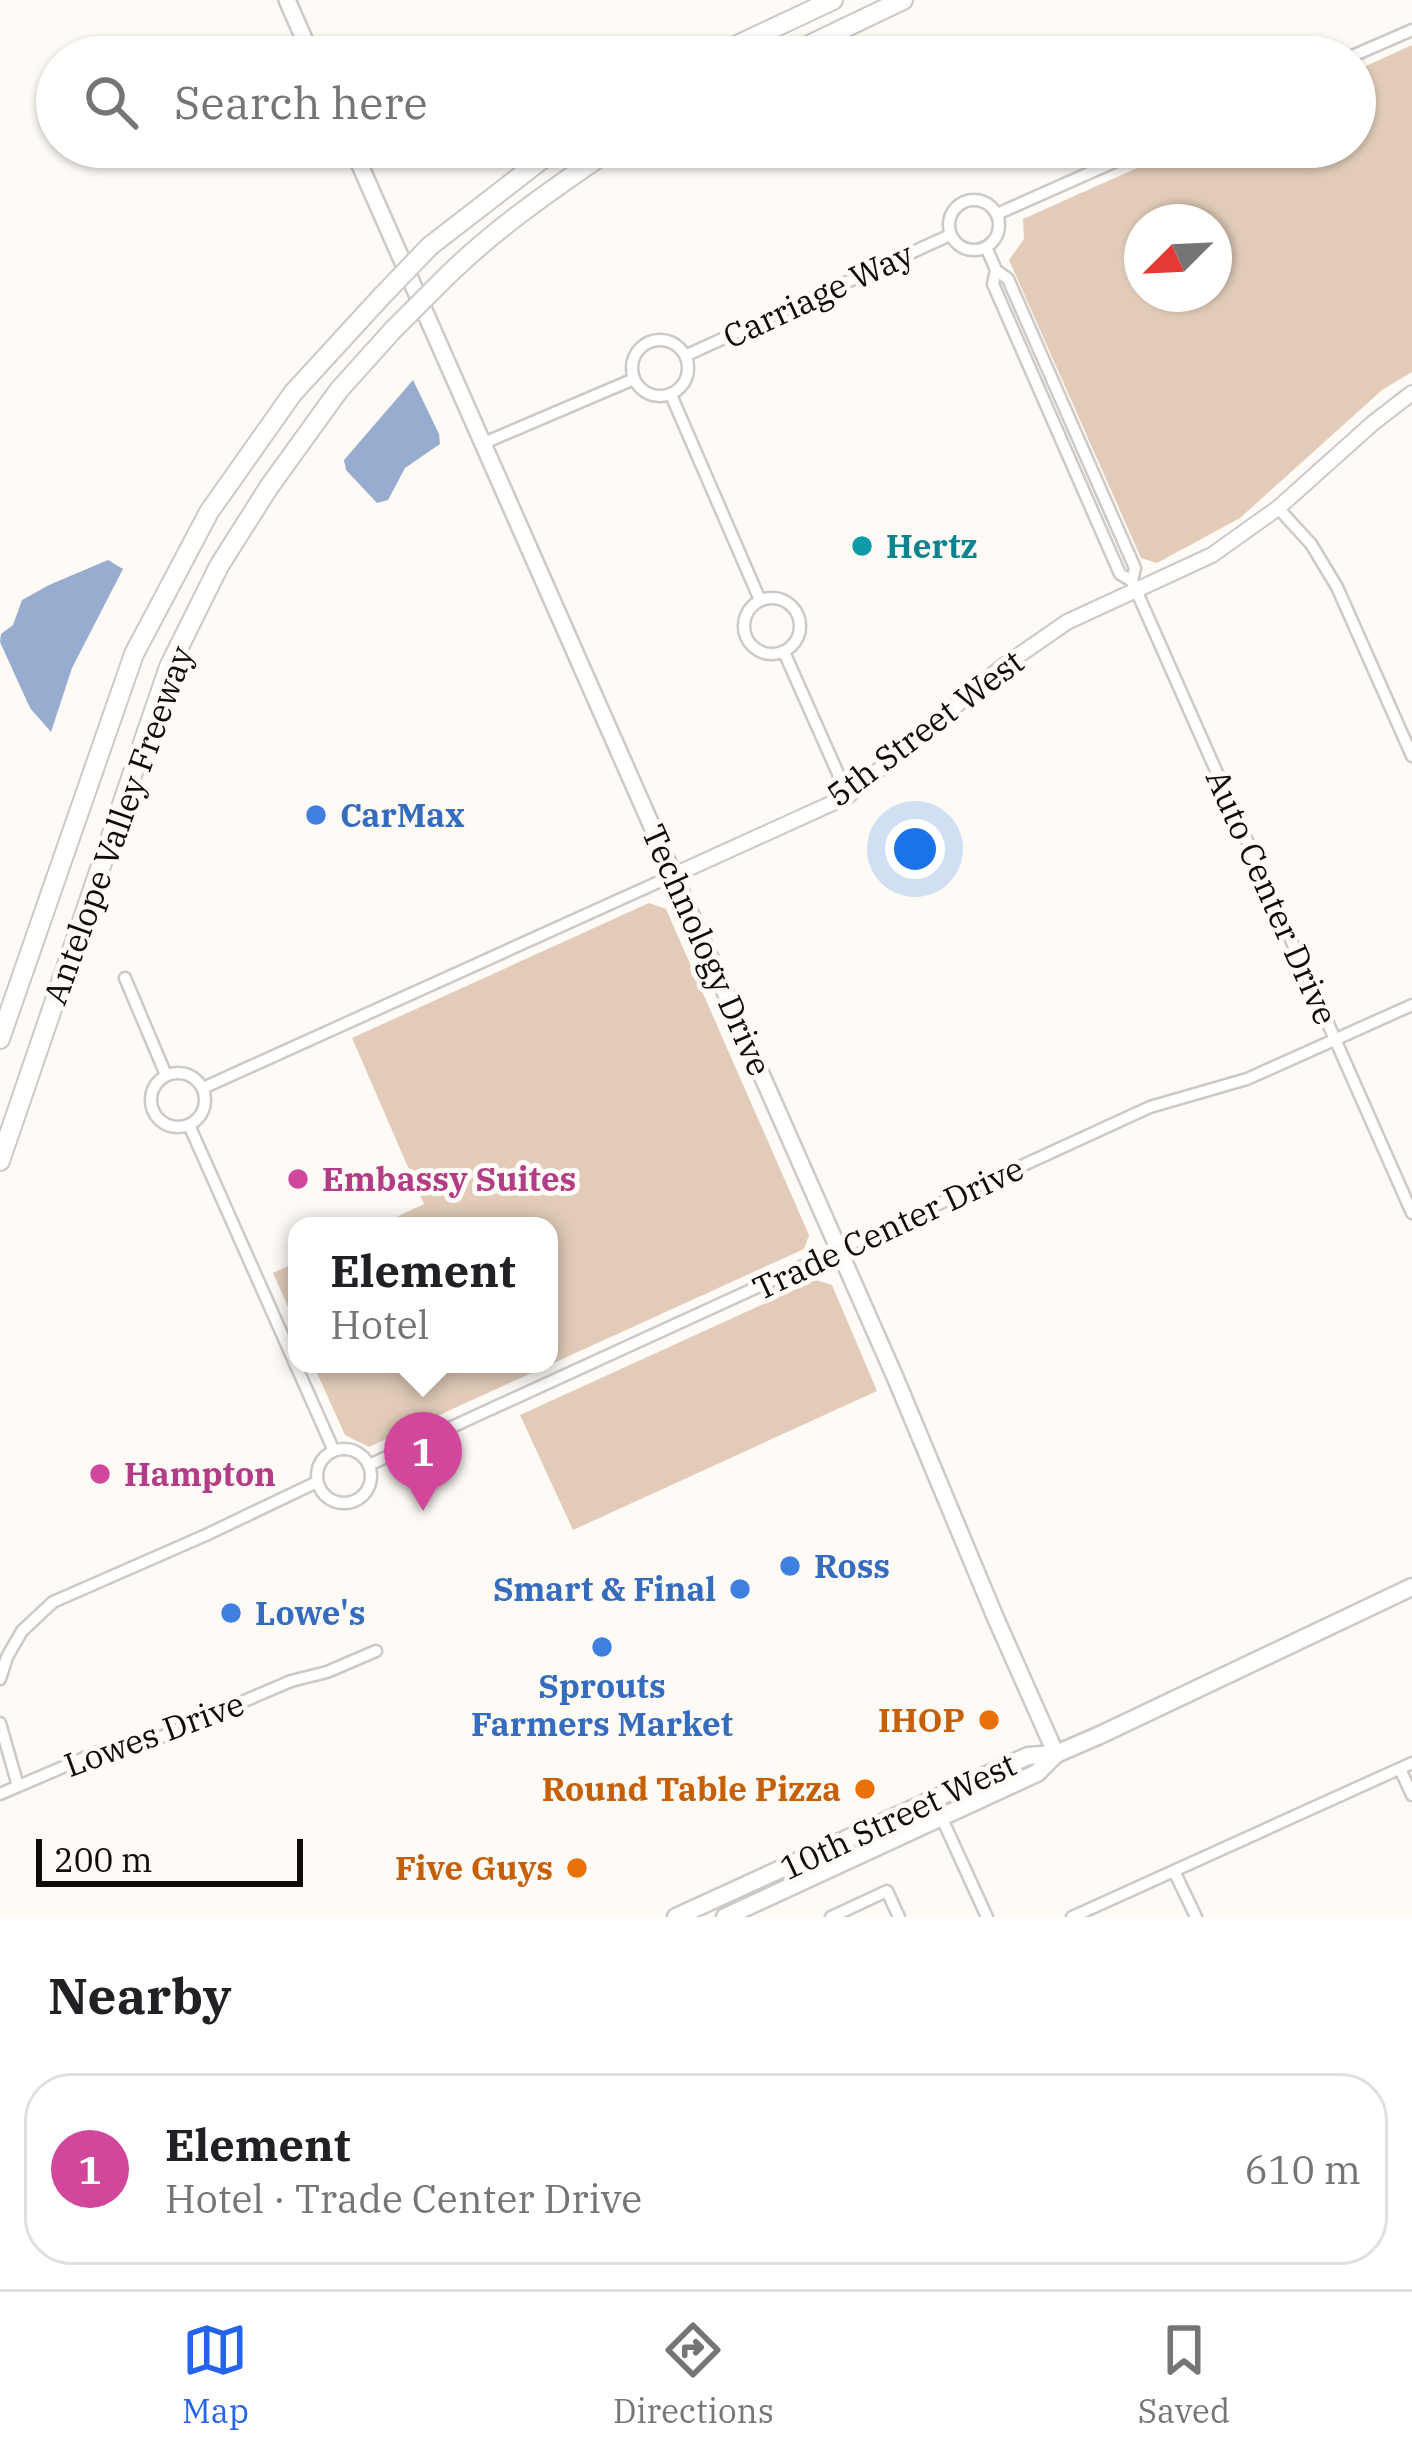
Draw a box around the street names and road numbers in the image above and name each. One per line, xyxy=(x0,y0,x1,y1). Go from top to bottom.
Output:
street label: Carriage Way xyxy=(716,232,920,357)
street label: Antelope Valley Freeway xyxy=(33,639,203,1010)
street label: 5th Street West xyxy=(818,639,1032,816)
street label: Auto Center Drive xyxy=(1197,762,1348,1031)
street label: Technology Drive xyxy=(633,818,782,1082)
street label: Trade Center Drive xyxy=(746,1146,1030,1309)
street label: Lowes Drive xyxy=(58,1681,250,1786)
street label: 10th Street West xyxy=(773,1742,1023,1889)

